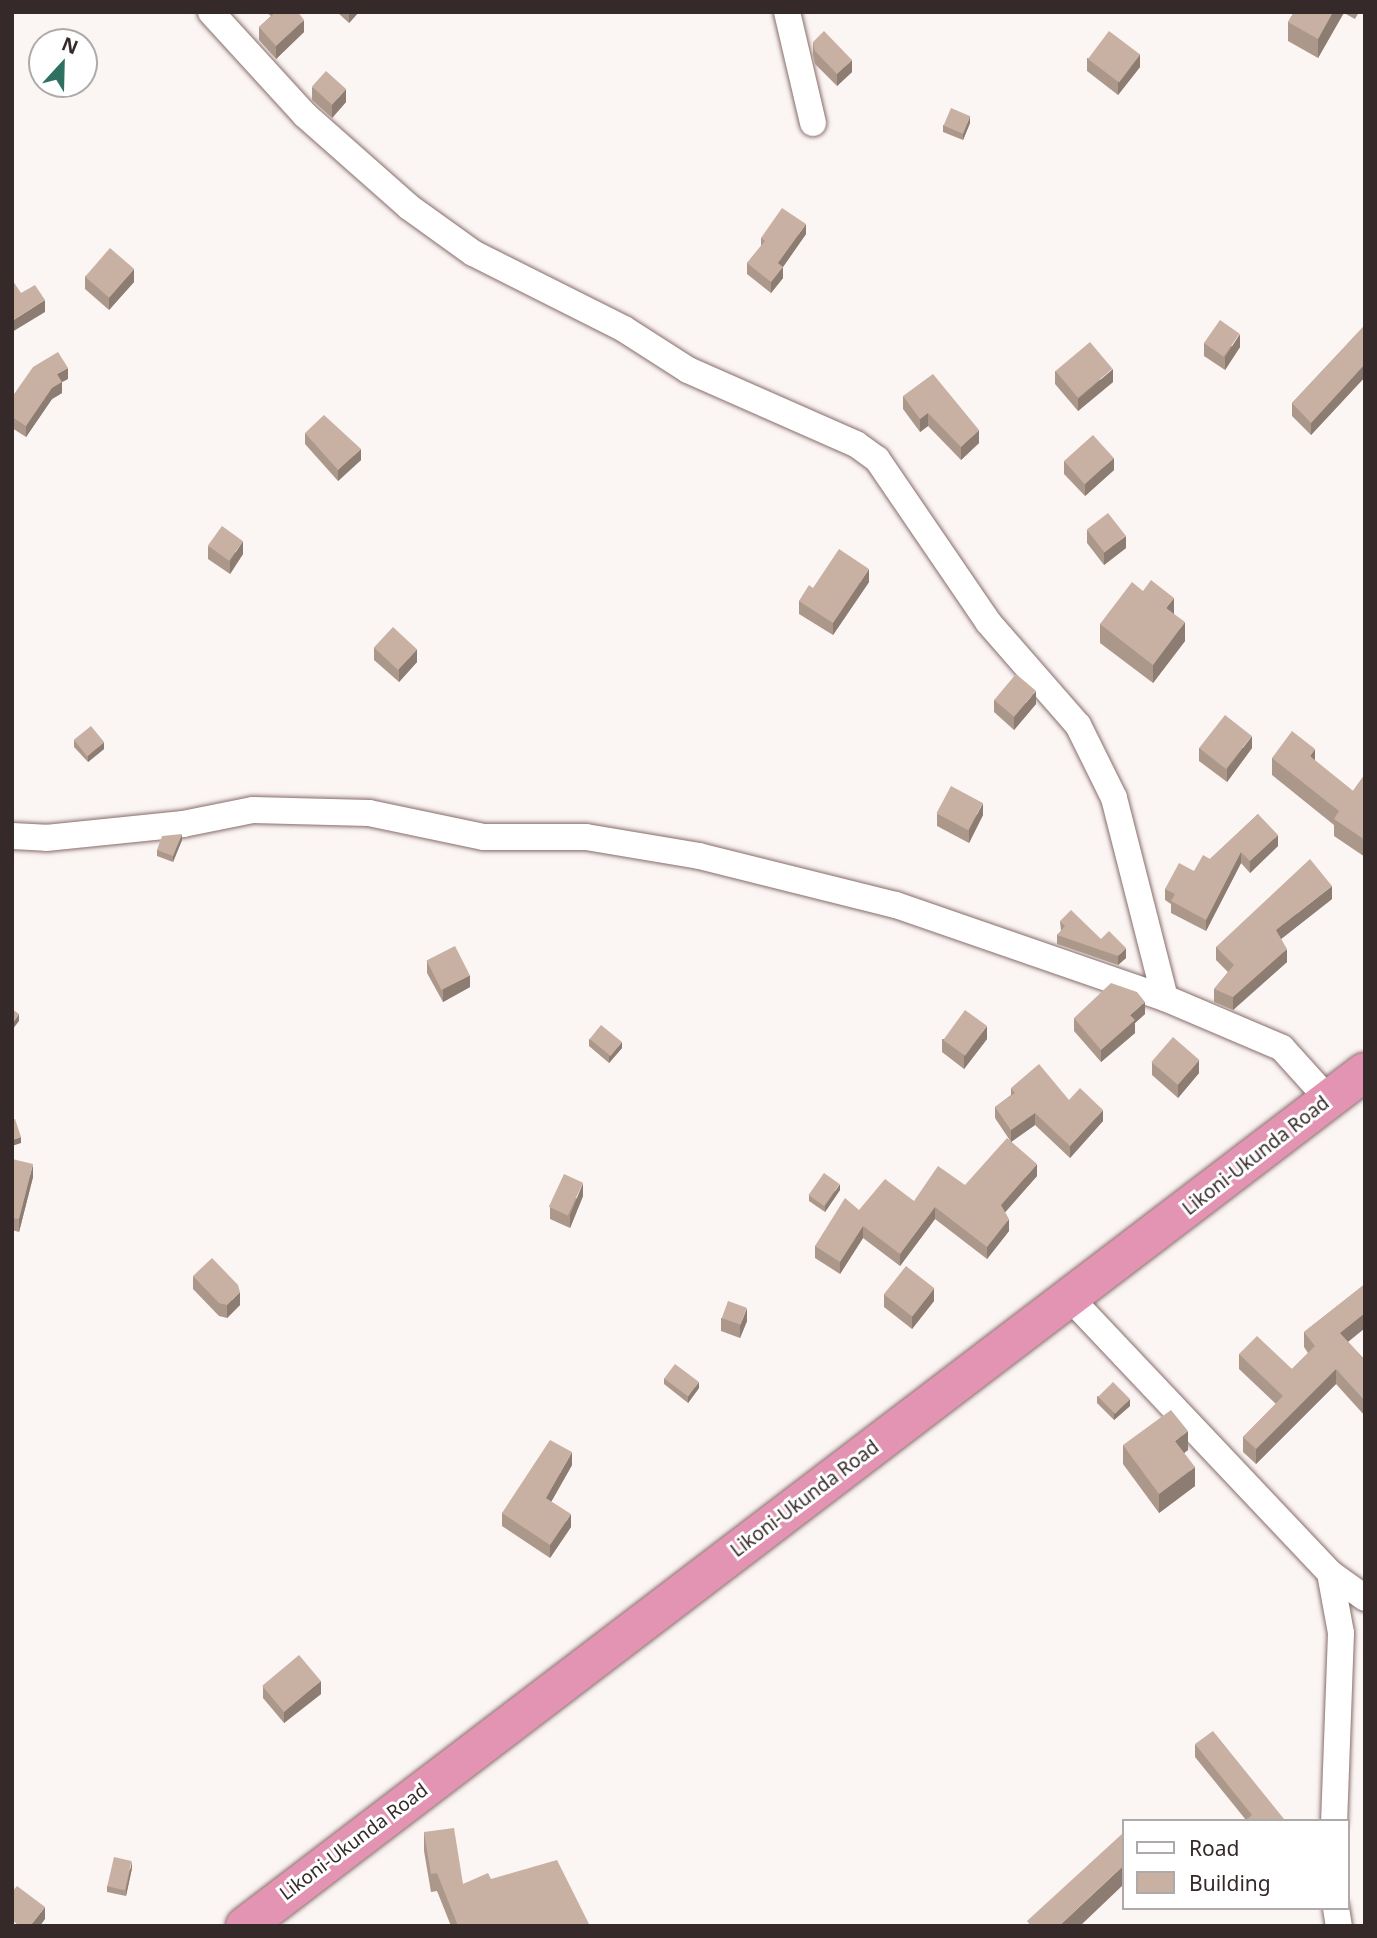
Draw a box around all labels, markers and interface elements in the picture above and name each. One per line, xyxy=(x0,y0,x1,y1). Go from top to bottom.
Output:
north arrow xyxy=(28,28,98,98)
text: N xyxy=(58,30,82,60)
street label: Likoni-Ukunda Road xyxy=(1178,1092,1334,1220)
street label: Likoni-Ukunda Road xyxy=(726,1436,884,1562)
street label: Likoni-Ukunda Road xyxy=(275,1779,433,1905)
legend xyxy=(1122,1819,1349,1910)
text: Road xyxy=(1189,1834,1239,1862)
text: Building xyxy=(1189,1869,1271,1897)

